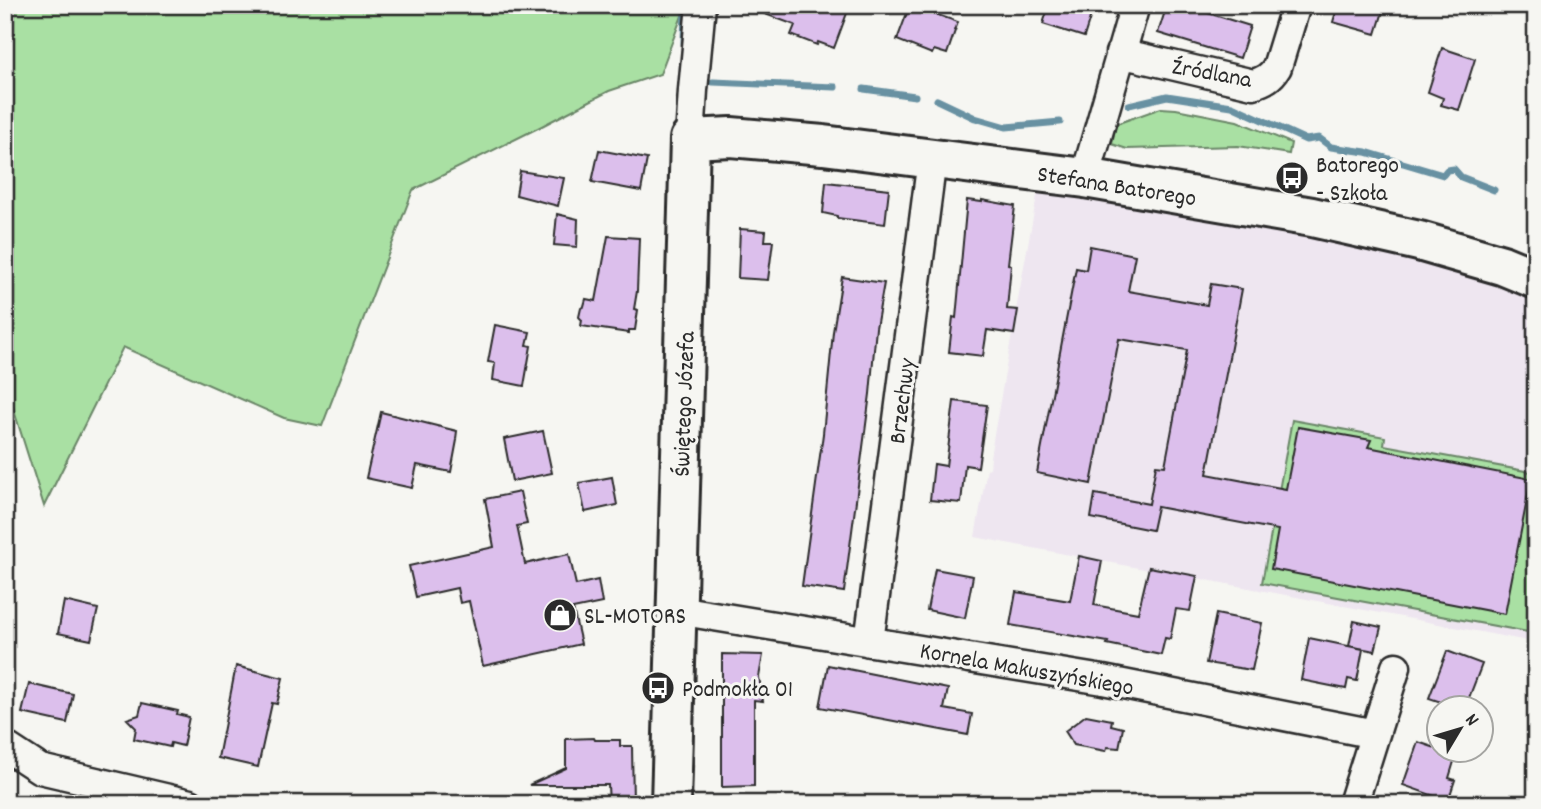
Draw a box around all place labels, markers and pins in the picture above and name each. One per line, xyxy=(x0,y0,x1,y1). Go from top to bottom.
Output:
place label: Batorego - Szkoła xyxy=(1316,150,1399,212)
bus stop icon: Batorego - Szkoła xyxy=(1273,159,1311,197)
shop icon: SL-MOTORS xyxy=(541,596,579,634)
place label: SL-MOTORS xyxy=(584,601,686,635)
bus stop icon: Podmokła 01 xyxy=(639,669,677,707)
place label: Podmokła 01 xyxy=(682,674,793,708)

